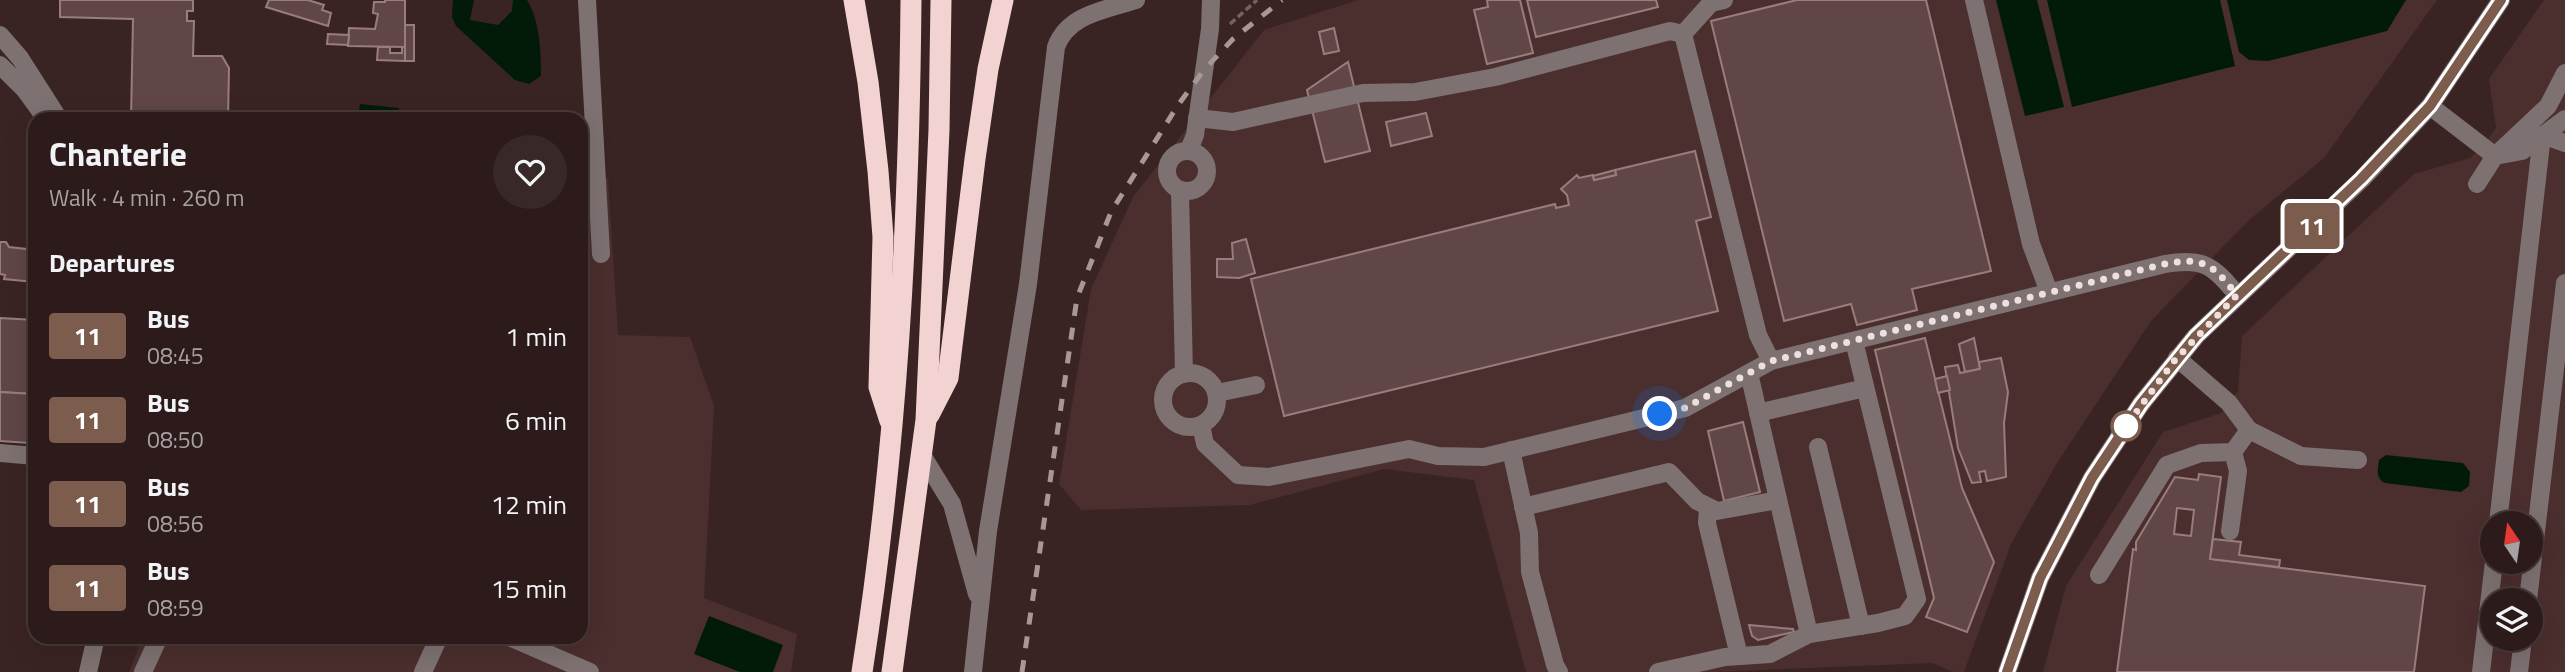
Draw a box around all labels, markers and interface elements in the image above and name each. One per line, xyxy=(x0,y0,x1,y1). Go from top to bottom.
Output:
text: Chanterie xyxy=(49,129,187,179)
button: heart xyxy=(493,135,567,209)
text: Walk · 4 min · 260 m xyxy=(49,180,245,215)
line badge: 11 xyxy=(2280,203,2344,249)
text: 11 xyxy=(2299,208,2325,244)
text: Departures xyxy=(49,243,175,282)
text: Bus xyxy=(147,299,189,338)
text: 1 min xyxy=(505,317,567,356)
text: 11 xyxy=(74,318,101,354)
text: 08:45 xyxy=(147,338,204,373)
text: Bus xyxy=(147,383,189,422)
your location xyxy=(1642,396,1677,431)
text: 6 min xyxy=(505,401,567,440)
text: 11 xyxy=(74,402,101,438)
unlabelled marker xyxy=(2111,411,2141,441)
text: 08:50 xyxy=(147,422,204,457)
text: Bus xyxy=(147,467,189,506)
text: 12 min xyxy=(491,485,567,524)
text: 11 xyxy=(74,486,101,522)
text: 08:56 xyxy=(147,506,204,541)
north arrow xyxy=(2480,511,2543,574)
map controls xyxy=(2480,511,2543,651)
text: Bus xyxy=(147,551,189,590)
text: 15 min xyxy=(491,569,567,608)
text: 11 xyxy=(74,570,101,606)
button: layers xyxy=(2480,588,2543,651)
text: 08:59 xyxy=(147,590,204,625)

